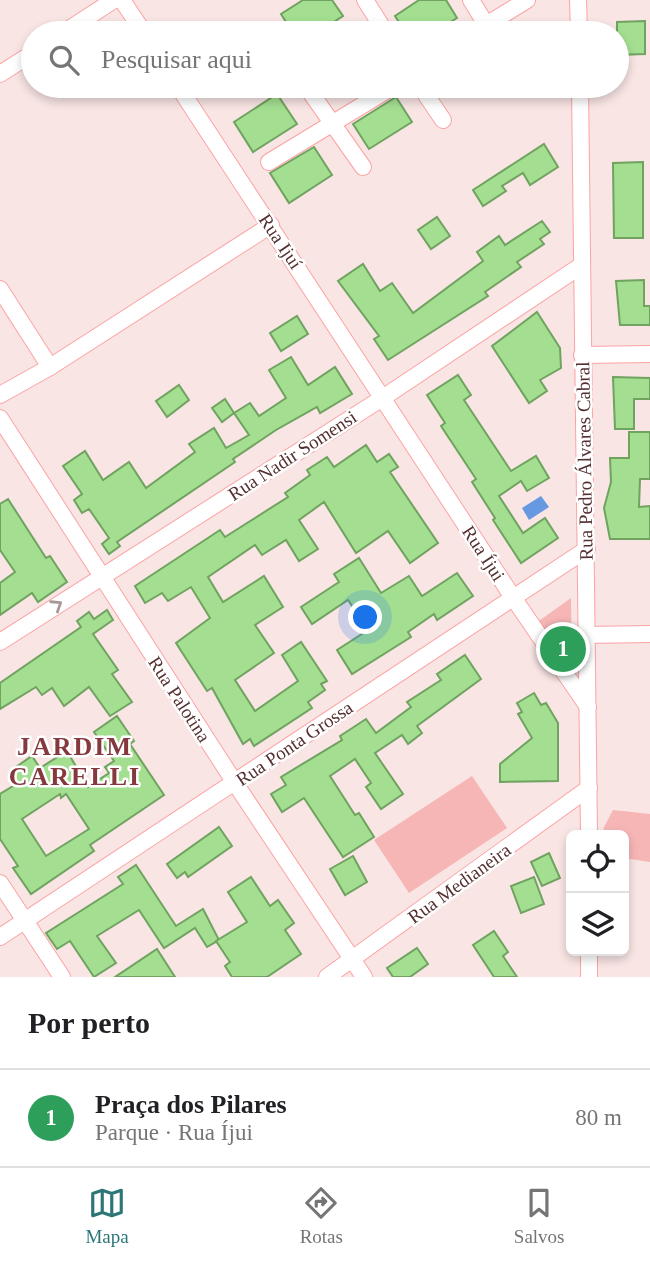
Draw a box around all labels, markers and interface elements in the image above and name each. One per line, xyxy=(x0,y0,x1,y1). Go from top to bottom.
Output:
search box xyxy=(21,21,629,98)
icon: search xyxy=(45,41,83,79)
text: Pesquisar aqui xyxy=(101,45,252,74)
street label: Rua Ijuí xyxy=(255,210,307,273)
street label: Rua Pedro Álvares Cabral xyxy=(572,361,597,561)
street label: Rua Nadir Somensi xyxy=(224,406,360,505)
street label: Rua Íjui xyxy=(458,522,509,585)
your location xyxy=(348,600,382,634)
one-way arrow xyxy=(50,601,63,614)
pin: 1 xyxy=(540,623,586,675)
street label: Rua Palotina xyxy=(144,653,215,746)
street label: Rua Ponta Grossa xyxy=(232,696,357,790)
district label: JARDIM CARELLI xyxy=(9,732,141,791)
map controls xyxy=(566,830,629,956)
button: locate xyxy=(566,830,629,893)
street label: Rua Medianeira xyxy=(404,839,515,928)
button: layers xyxy=(566,893,629,956)
text: Por perto xyxy=(28,1006,150,1039)
text: Praça dos Pilares xyxy=(95,1090,287,1119)
text: 1 xyxy=(45,1105,57,1130)
text: 80 m xyxy=(575,1105,622,1130)
text: Parque · Rua Íjui xyxy=(95,1120,253,1145)
tab: Mapa xyxy=(85,1184,129,1248)
tab: Rotas xyxy=(300,1184,343,1248)
tab: Salvos xyxy=(514,1184,565,1248)

